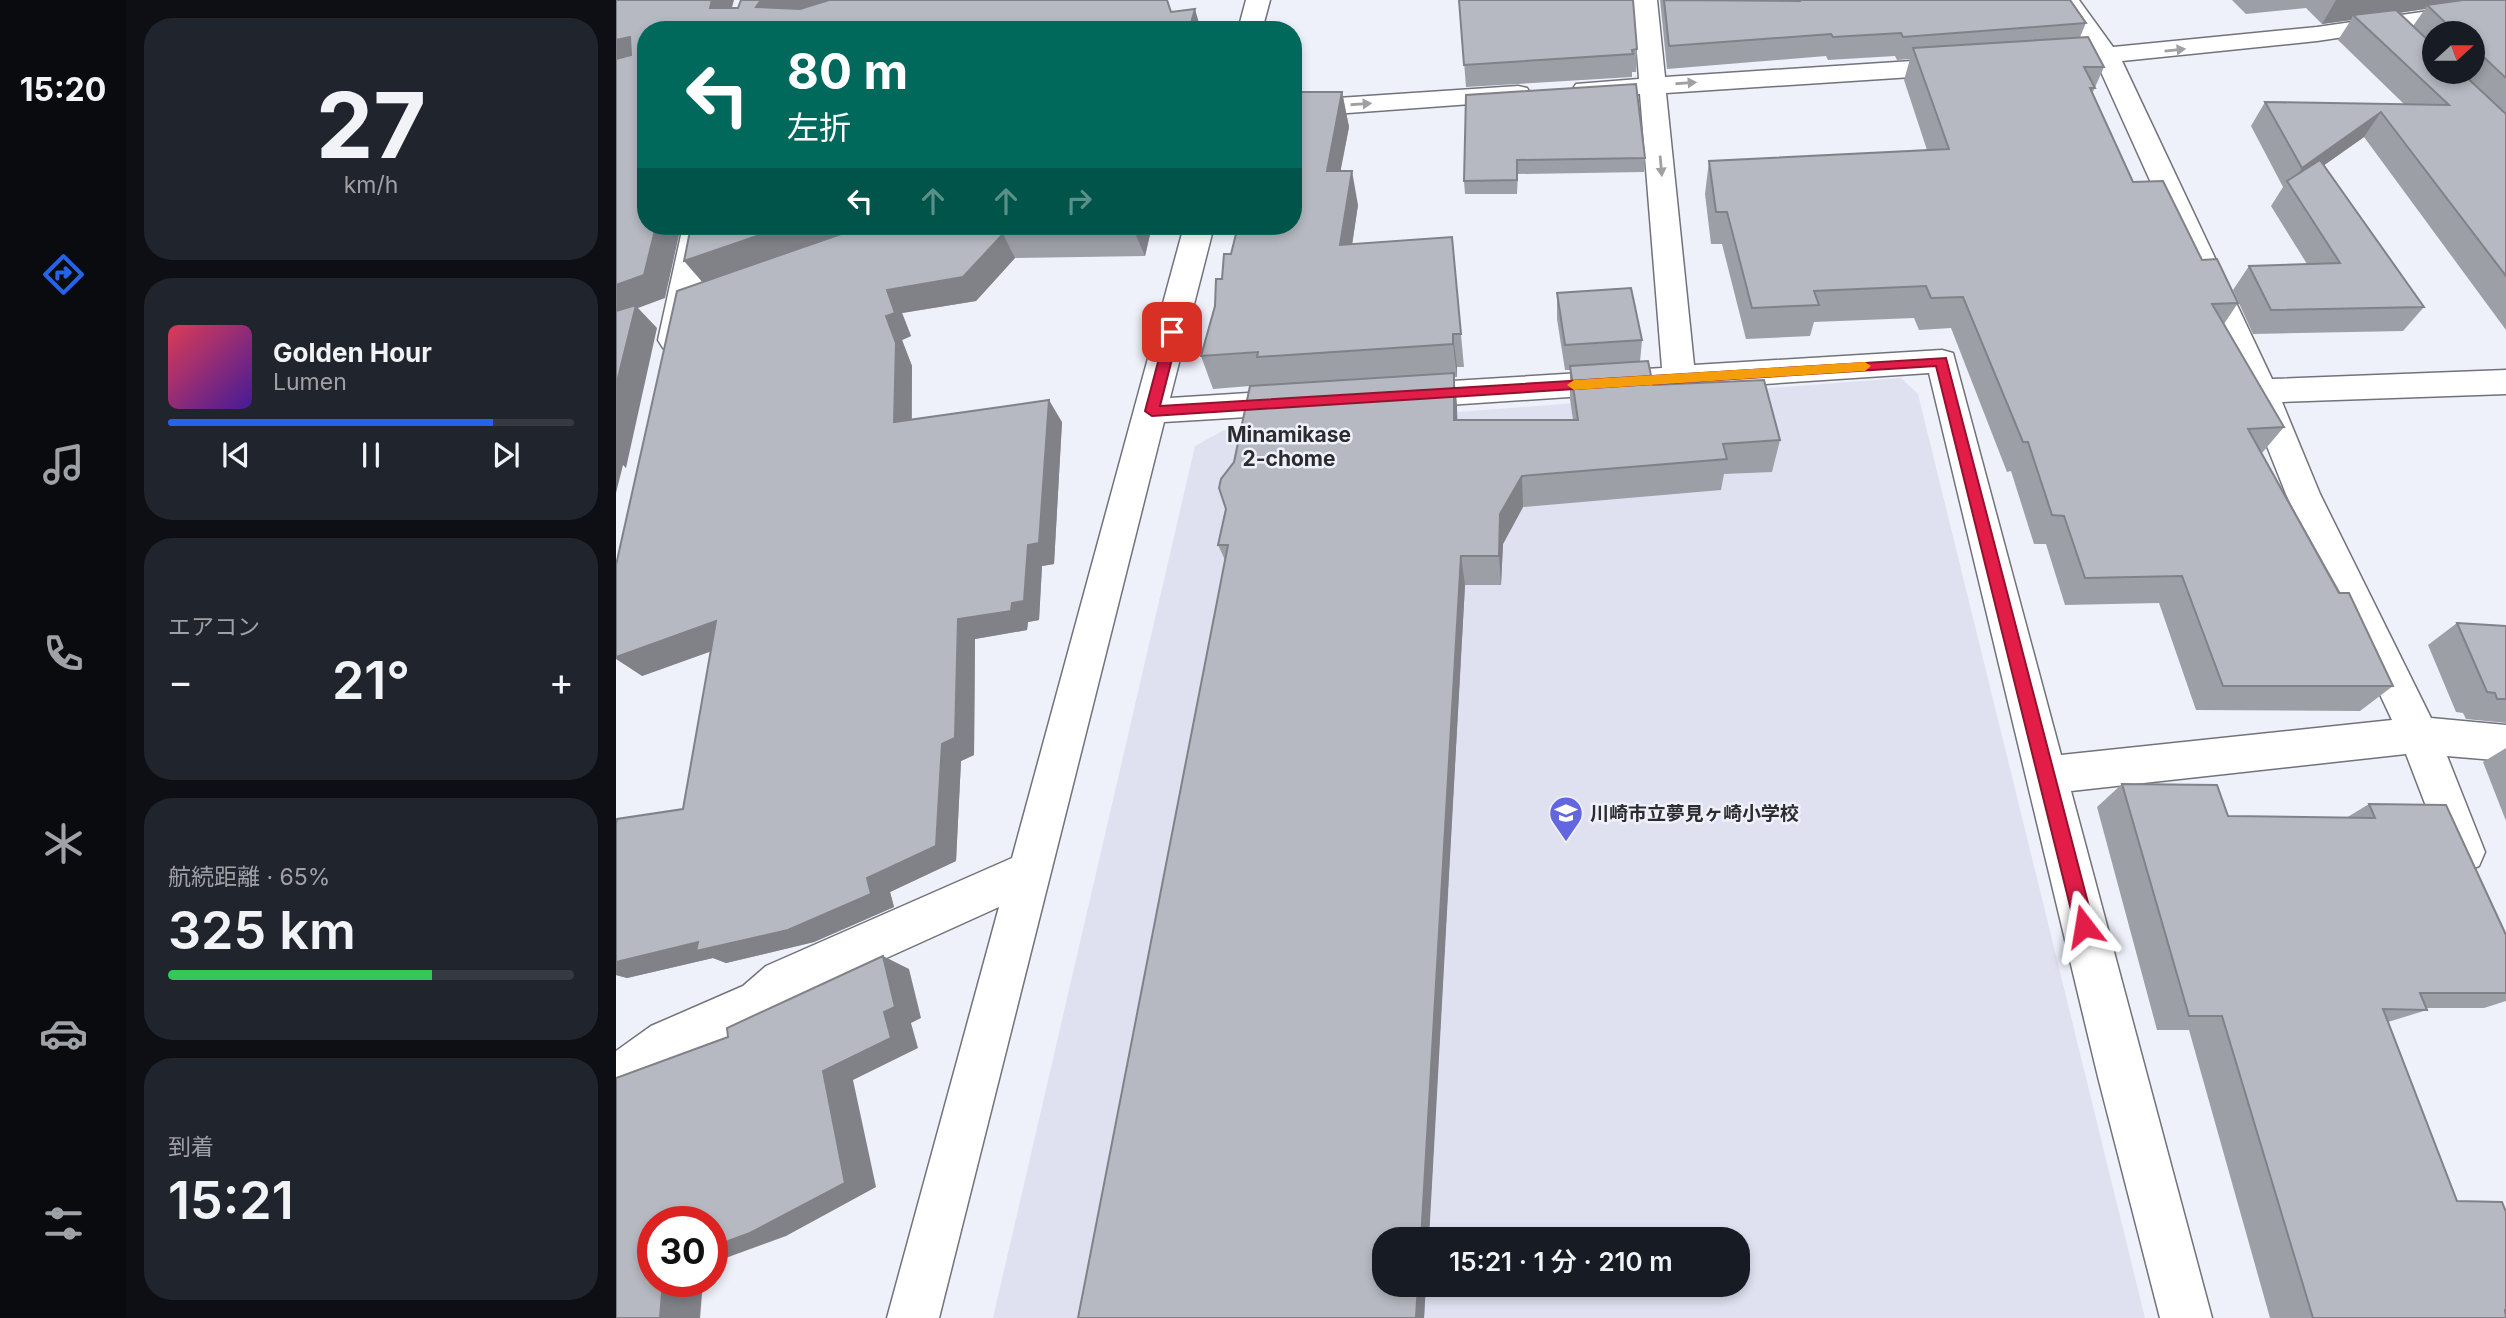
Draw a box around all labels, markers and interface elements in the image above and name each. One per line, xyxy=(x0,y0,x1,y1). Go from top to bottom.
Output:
north arrow xyxy=(2422,21,2485,84)
map controls xyxy=(2422,21,2485,84)
text: 80 m xyxy=(787,42,908,101)
one-way arrow xyxy=(2164,44,2186,55)
icon: left xyxy=(672,49,763,140)
text: 15:20 xyxy=(20,70,106,109)
text: 27 xyxy=(316,70,426,180)
one-way arrow xyxy=(1675,77,1697,88)
one-way arrow xyxy=(1351,99,1373,110)
text: 左折 xyxy=(787,108,851,147)
one-way arrow xyxy=(1656,155,1667,177)
text: km/h xyxy=(344,171,398,199)
icon: left xyxy=(841,182,879,220)
icon: ahead xyxy=(914,182,952,220)
icon: ahead xyxy=(987,182,1025,220)
icon: right xyxy=(1060,182,1098,220)
icon: directions xyxy=(39,250,88,299)
pin xyxy=(1142,302,1202,362)
icon: arrive xyxy=(1153,313,1191,351)
text: Golden Hour xyxy=(273,337,432,368)
text: Lumen xyxy=(273,368,347,396)
district label: Minamikase 2-chome xyxy=(1227,422,1351,471)
icon: previous xyxy=(217,436,255,474)
icon: pause xyxy=(352,436,390,474)
icon: next xyxy=(487,436,525,474)
icon: music xyxy=(39,440,88,489)
text: エアコン xyxy=(168,613,260,641)
icon: phone xyxy=(39,629,88,678)
text: 21° xyxy=(332,649,410,712)
text: − xyxy=(168,658,193,704)
text: + xyxy=(549,658,574,704)
school or university icon: 川崎市立夢見ヶ崎小学校 xyxy=(1547,794,1585,843)
place label: 川崎市立夢見ヶ崎小学校 xyxy=(1590,802,1799,825)
icon: climate xyxy=(39,819,88,868)
text: 航続距離 · 65% xyxy=(168,863,330,891)
position arrow xyxy=(2047,889,2121,963)
text: 325 km xyxy=(168,899,356,962)
icon: car xyxy=(39,1009,88,1058)
text: 到着 xyxy=(168,1133,214,1161)
text: 15:21 xyxy=(168,1169,294,1232)
icon: filters xyxy=(39,1199,88,1248)
speed limit sign: 30 xyxy=(637,1206,728,1297)
text: 15:21 · 1 分 · 210 m xyxy=(1449,1246,1673,1277)

